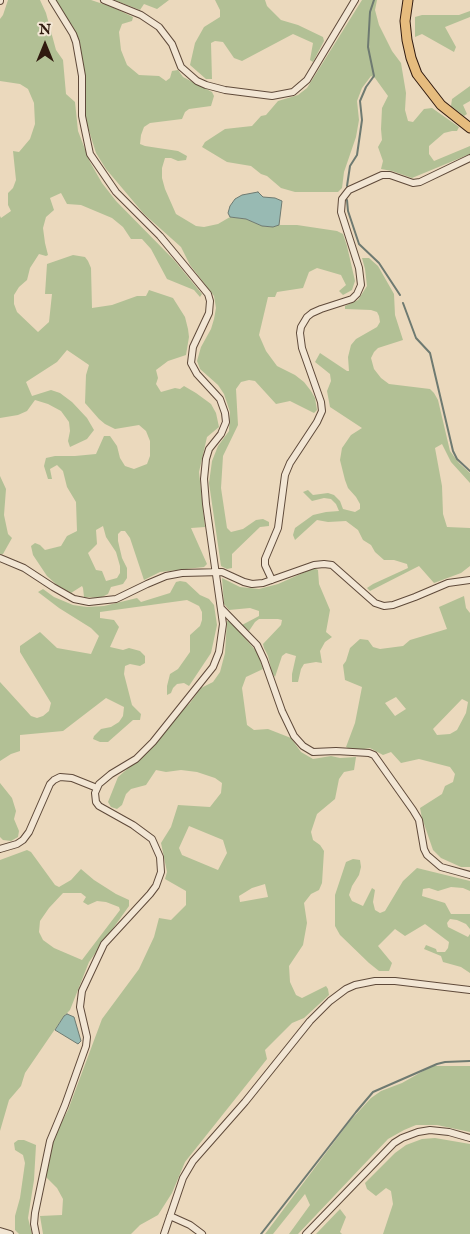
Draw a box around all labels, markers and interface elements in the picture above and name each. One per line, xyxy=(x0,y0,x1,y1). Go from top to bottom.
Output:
north arrow xyxy=(20,20,70,70)
text: N xyxy=(39,21,51,39)

